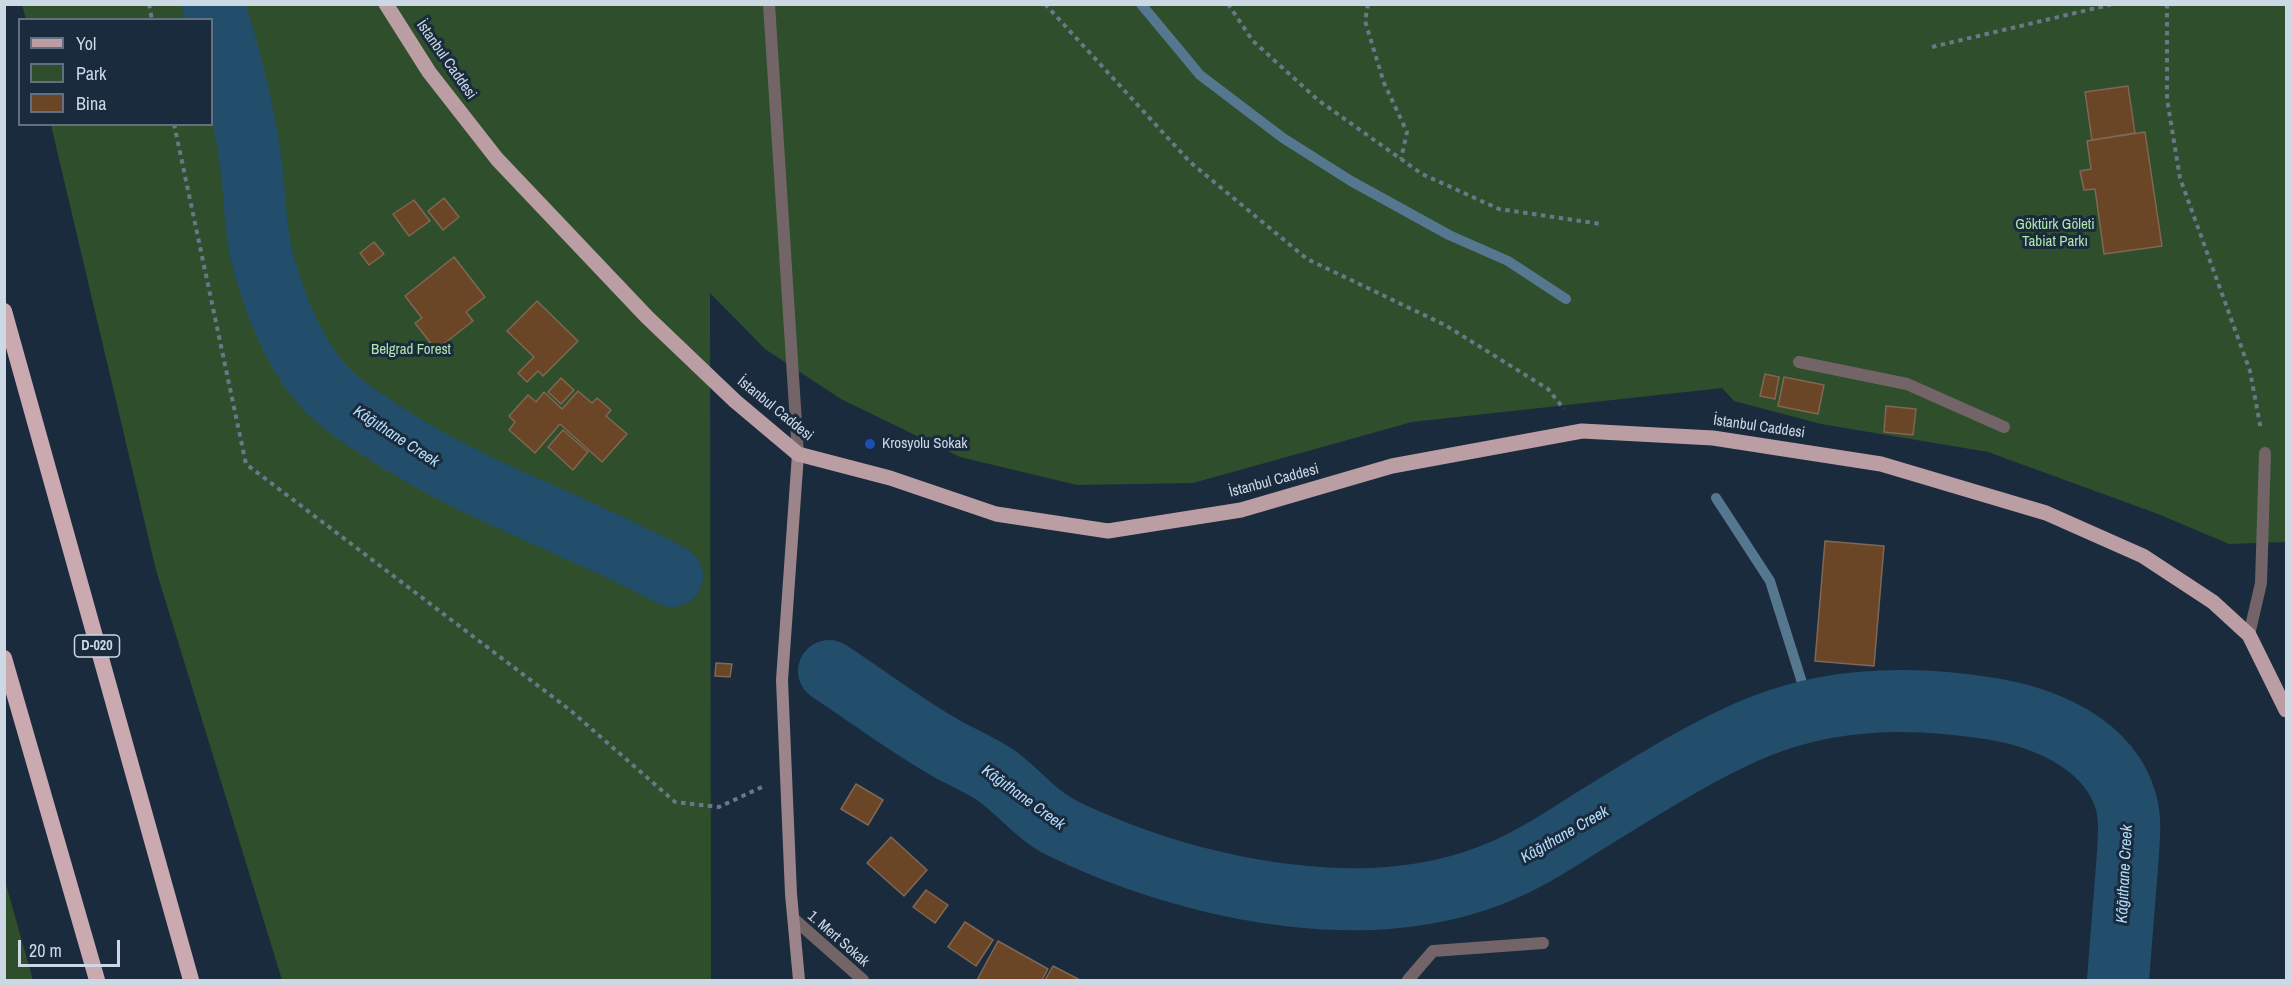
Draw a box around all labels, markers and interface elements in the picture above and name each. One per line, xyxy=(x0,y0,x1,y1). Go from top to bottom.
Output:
street label: İstanbul Caddesi xyxy=(412,17,480,103)
legend xyxy=(18,18,213,126)
text: Yol xyxy=(76,31,96,56)
text: Park xyxy=(76,61,106,86)
text: Bina xyxy=(76,91,106,116)
park label: Göktürk Göleti Tabiat Parkı xyxy=(2015,216,2095,251)
park label: Belgrad Forest xyxy=(371,341,451,359)
street label: İstanbul Caddesi xyxy=(733,373,817,445)
water label: Kâğıthane Creek xyxy=(349,402,443,472)
street label: İstanbul Caddesi xyxy=(1712,412,1806,442)
place label: Krosyolu Sokak xyxy=(882,435,967,453)
marker: Krosyolu Sokak xyxy=(863,437,877,451)
street label: İstanbul Caddesi xyxy=(1227,460,1321,502)
road number: D-020 xyxy=(74,635,120,657)
water label: Kâğıthane Creek xyxy=(978,761,1068,835)
water label: Kâğıthane Creek xyxy=(1518,802,1612,868)
water label: Kâğıthane Creek xyxy=(2113,824,2137,924)
street label: 1. Mert Sokak xyxy=(803,907,873,971)
scale bar xyxy=(21,928,123,966)
text: 20 m xyxy=(29,938,62,963)

